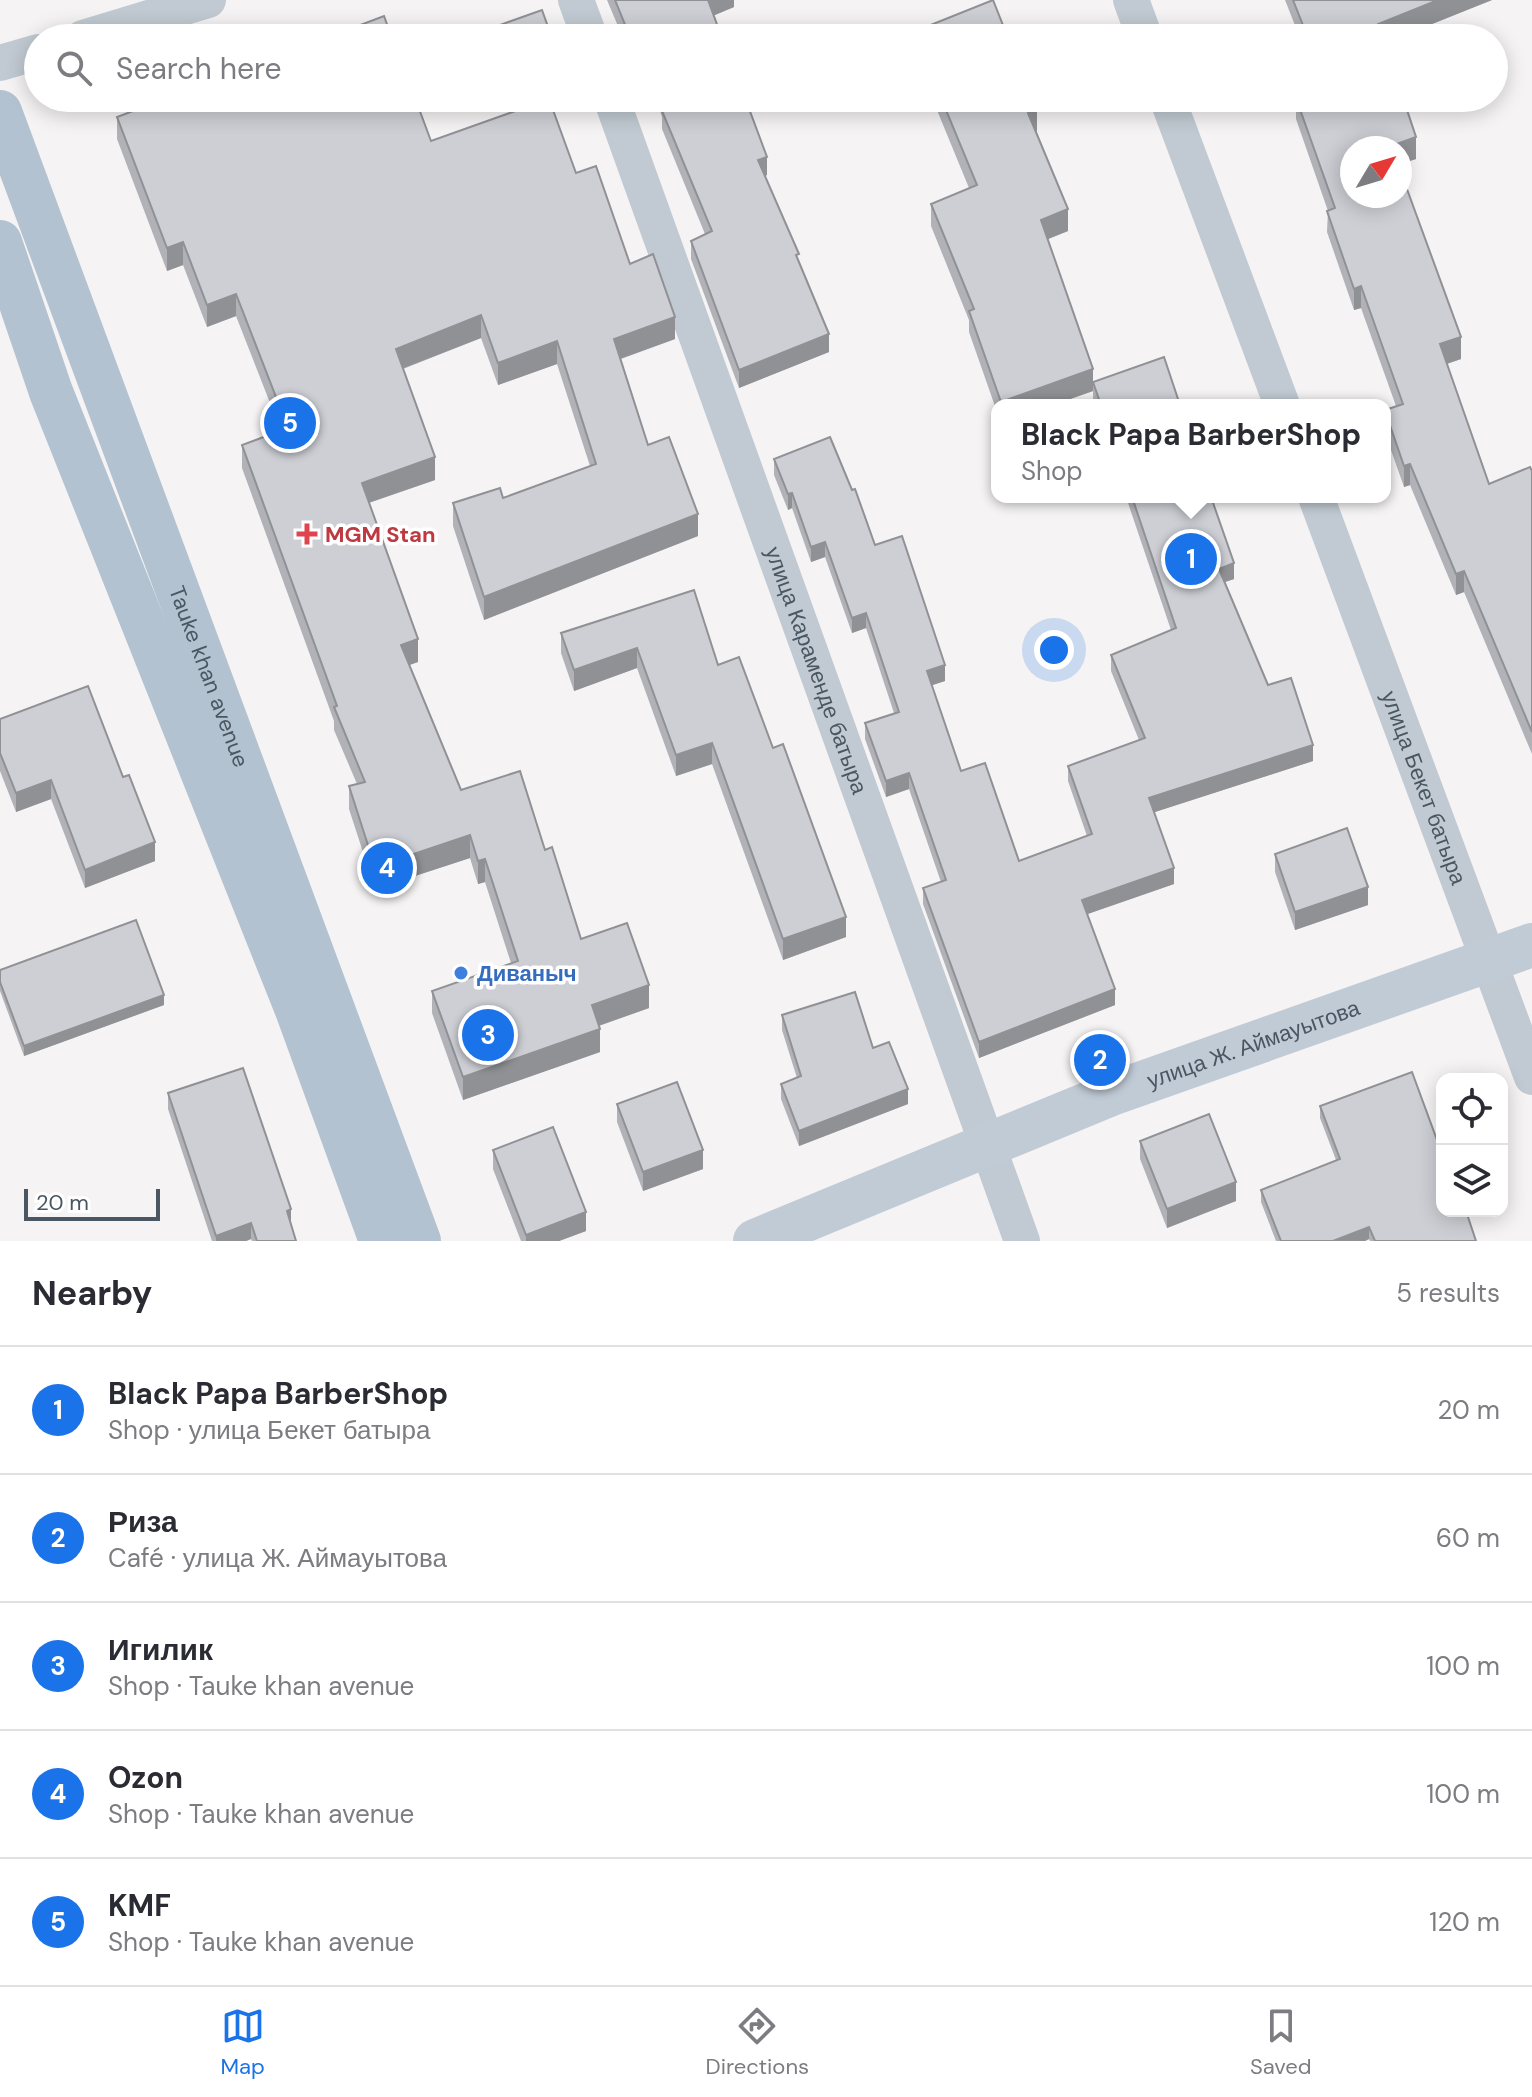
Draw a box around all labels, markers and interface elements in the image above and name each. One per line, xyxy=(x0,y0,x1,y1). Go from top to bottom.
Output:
search box xyxy=(24,24,1508,112)
icon: search xyxy=(52,46,96,90)
text: Search here xyxy=(116,49,282,88)
north arrow xyxy=(1340,136,1412,208)
pin: 5 xyxy=(264,393,316,453)
popup xyxy=(991,399,1391,503)
text: Black Papa BarberShop xyxy=(1021,415,1361,454)
text: Shop xyxy=(1021,454,1083,488)
place label: MGM Stan xyxy=(325,520,436,549)
marker: MGM Stan xyxy=(296,523,318,545)
pin: 1 xyxy=(1165,529,1217,589)
street label: улица Караменде батыра xyxy=(759,543,875,798)
street label: Tauke khan avenue xyxy=(163,582,256,771)
your location xyxy=(1034,630,1074,670)
street label: улица Бекет батыра xyxy=(1375,687,1474,889)
pin: 4 xyxy=(361,838,413,898)
place label: Диваныч xyxy=(477,959,577,988)
marker: Диваныч xyxy=(452,964,470,982)
street label: улица Ж. Аймауытова xyxy=(1143,992,1364,1095)
pin: 3 xyxy=(462,1005,514,1065)
pin: 2 xyxy=(1074,1030,1126,1090)
map controls xyxy=(1436,1073,1508,1217)
button: locate xyxy=(1436,1073,1508,1145)
button: layers xyxy=(1436,1145,1508,1217)
scale bar xyxy=(24,1185,160,1221)
text: 20 m xyxy=(36,1188,89,1217)
text: Nearby xyxy=(32,1271,152,1316)
text: 5 results xyxy=(1396,1276,1500,1310)
text: Black Papa BarberShop xyxy=(108,1374,448,1413)
text: 1 xyxy=(53,1393,63,1427)
text: 20 m xyxy=(1437,1393,1500,1427)
text: Shop · улица Бекет батыра xyxy=(108,1413,430,1447)
text: Риза xyxy=(108,1502,178,1541)
text: 2 xyxy=(50,1521,66,1555)
text: 60 m xyxy=(1436,1521,1500,1555)
text: Café · улица Ж. Аймауытова xyxy=(108,1541,447,1575)
text: Игилик xyxy=(108,1630,213,1669)
text: 3 xyxy=(50,1649,66,1683)
text: 100 m xyxy=(1426,1649,1500,1683)
text: Shop · Tauke khan avenue xyxy=(108,1669,414,1703)
text: Ozon xyxy=(108,1758,183,1797)
text: 4 xyxy=(50,1777,66,1811)
text: 100 m xyxy=(1426,1777,1500,1811)
text: Shop · Tauke khan avenue xyxy=(108,1797,414,1831)
text: KMF xyxy=(108,1886,171,1925)
text: 5 xyxy=(50,1905,66,1939)
text: 120 m xyxy=(1429,1905,1500,1939)
text: Shop · Tauke khan avenue xyxy=(108,1925,414,1959)
tab: Map xyxy=(220,2004,265,2081)
tab: Directions xyxy=(706,2004,809,2081)
tab: Saved xyxy=(1250,2004,1312,2081)

